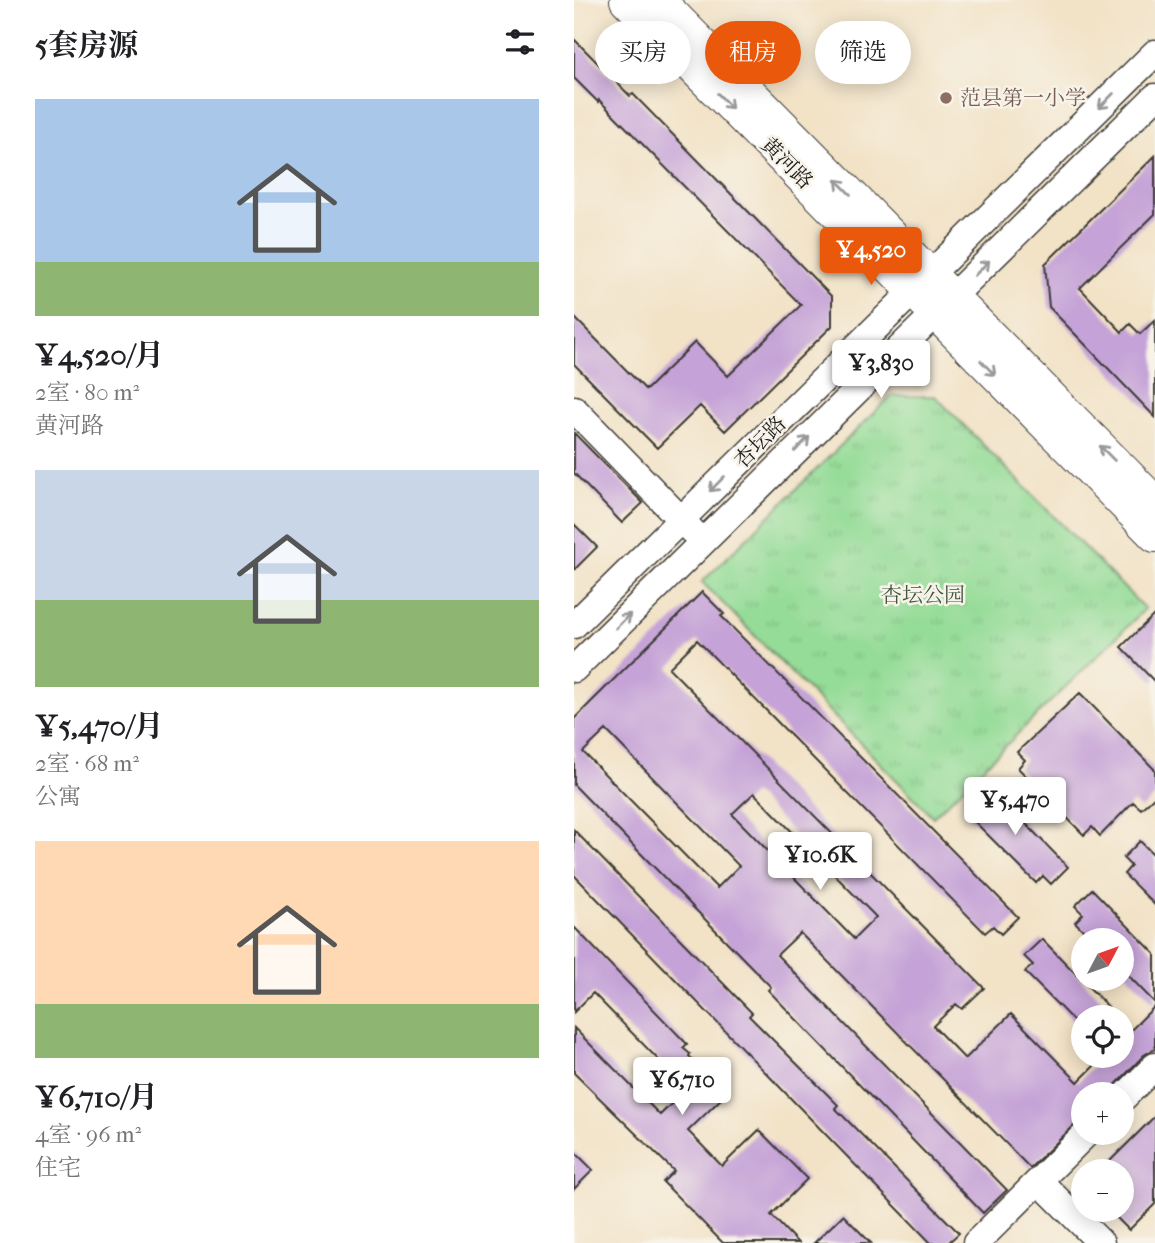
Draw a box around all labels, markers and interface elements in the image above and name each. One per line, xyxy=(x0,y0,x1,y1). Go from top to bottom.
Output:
chip: 买房 xyxy=(595,21,691,84)
chip: 租房 xyxy=(705,21,801,84)
chip: 筛选 xyxy=(815,21,911,84)
icon: filters xyxy=(501,23,539,61)
text: 5套房源 xyxy=(35,28,138,63)
place label: 范县第一小学 xyxy=(960,86,1086,110)
marker: 范县第一小学 xyxy=(938,90,954,106)
one-way arrow xyxy=(717,92,734,109)
one-way arrow xyxy=(1098,92,1115,109)
street label: 黄河路 xyxy=(756,132,818,194)
icon: home xyxy=(224,145,350,271)
one-way arrow xyxy=(835,179,852,196)
pin: ¥4,520 xyxy=(814,228,928,287)
text: ¥4,520 xyxy=(836,236,906,263)
one-way arrow xyxy=(973,259,990,276)
text: ¥4,520/月 xyxy=(35,338,164,373)
pin: ¥3,830 xyxy=(824,340,938,400)
text: ¥3,830 xyxy=(848,349,914,376)
one-way arrow xyxy=(980,359,997,376)
text: 2室 · 80 m² xyxy=(35,379,139,406)
street label: 杏坛路 xyxy=(729,411,791,473)
text: 黄河路 xyxy=(35,412,104,439)
one-way arrow xyxy=(794,436,811,453)
one-way arrow xyxy=(1099,445,1116,462)
one-way arrow xyxy=(709,475,726,492)
icon: home xyxy=(224,516,350,642)
park label: 杏坛公园 xyxy=(881,583,965,607)
one-way arrow xyxy=(614,613,631,630)
text: ¥5,470/月 xyxy=(35,709,163,744)
text: 2室 · 68 m² xyxy=(35,750,139,777)
pin: ¥5,470 xyxy=(958,778,1072,837)
text: 公寓 xyxy=(35,783,81,810)
text: ¥5,470 xyxy=(980,786,1050,813)
pin: ¥10.6K xyxy=(763,832,877,892)
text: ¥10.6K xyxy=(784,841,856,868)
icon: home xyxy=(224,887,350,1013)
north arrow xyxy=(1071,928,1134,990)
map controls xyxy=(1071,928,1134,1222)
button: locate xyxy=(1071,1005,1134,1068)
pin: ¥6,710 xyxy=(625,1058,739,1117)
text: ¥6,710 xyxy=(649,1066,715,1093)
text: ¥6,710/月 xyxy=(35,1080,158,1115)
button: + xyxy=(1071,1082,1134,1145)
text: 4室 · 96 m² xyxy=(35,1121,141,1148)
text: 住宅 xyxy=(35,1154,81,1181)
button: − xyxy=(1071,1159,1134,1222)

